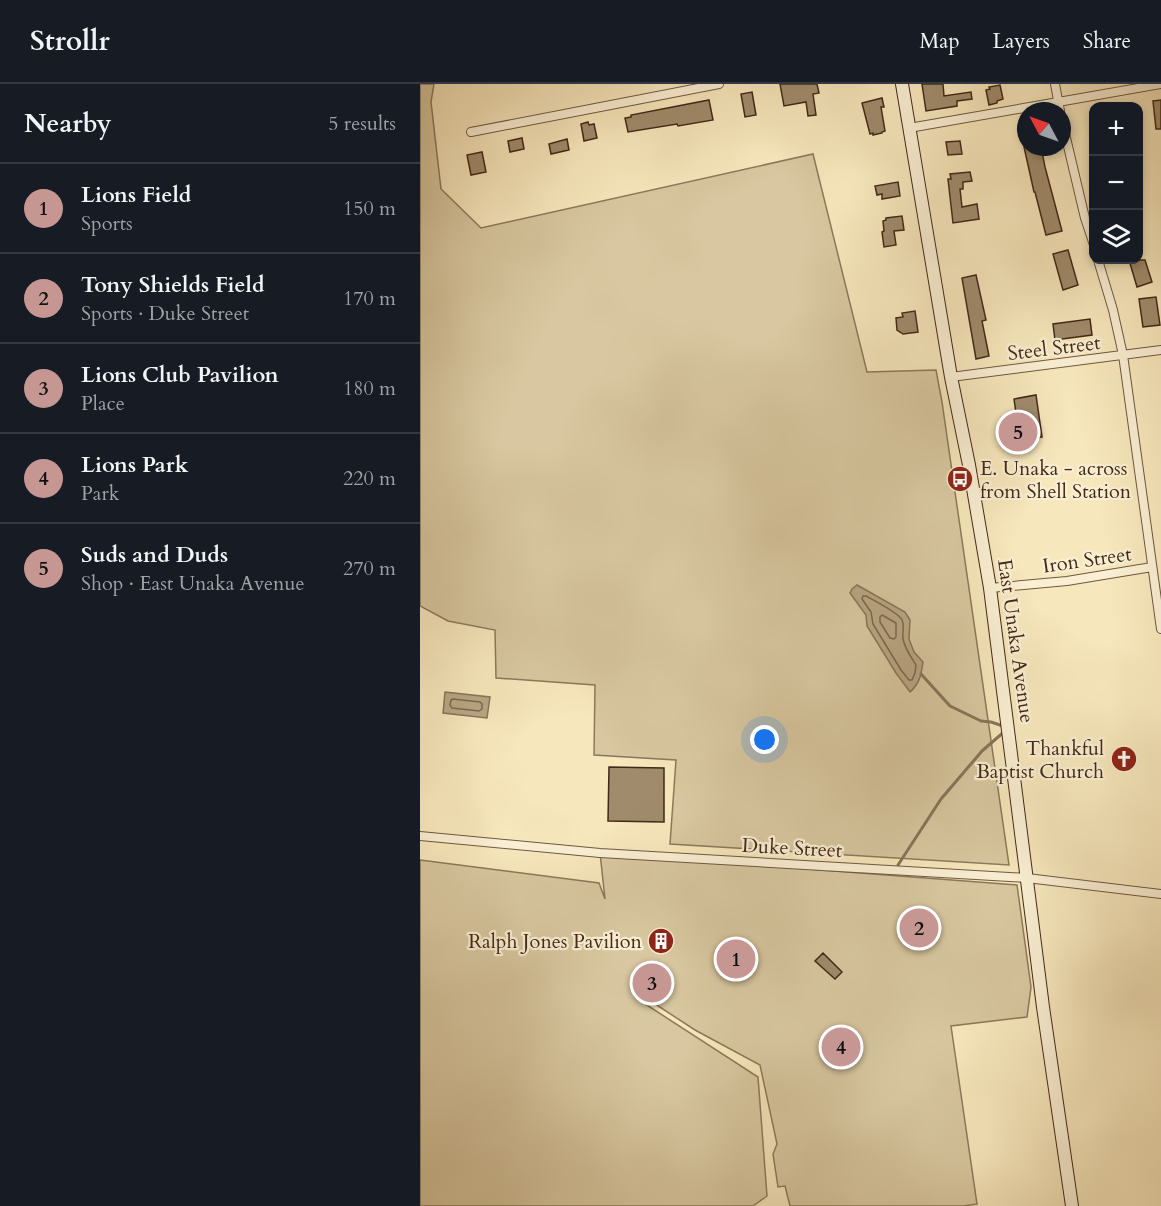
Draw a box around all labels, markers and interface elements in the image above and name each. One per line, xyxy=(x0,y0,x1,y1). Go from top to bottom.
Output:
text: Strollr xyxy=(30,22,110,60)
text: Map xyxy=(920,27,960,56)
text: Layers xyxy=(993,27,1050,56)
text: Share xyxy=(1083,27,1131,56)
north arrow xyxy=(1017,102,1071,156)
map controls xyxy=(1089,102,1143,264)
button: + xyxy=(1089,102,1143,156)
text: Nearby xyxy=(24,106,112,141)
text: 5 results xyxy=(328,110,396,137)
button: − xyxy=(1089,156,1143,210)
text: Lions Field xyxy=(81,180,191,210)
text: 1 xyxy=(38,195,49,222)
text: 150 m xyxy=(343,195,396,222)
text: Sports xyxy=(81,210,133,237)
button: layers xyxy=(1089,210,1143,264)
text: Tony Shields Field xyxy=(81,270,264,300)
text: 2 xyxy=(38,285,49,312)
text: 170 m xyxy=(343,285,396,312)
text: Sports · Duke Street xyxy=(81,300,249,327)
street label: Steel Street xyxy=(1006,329,1103,367)
text: Lions Club Pavilion xyxy=(81,360,279,390)
text: 3 xyxy=(38,375,49,402)
text: 180 m xyxy=(343,375,396,402)
text: Place xyxy=(81,390,125,417)
pin: 5 xyxy=(998,410,1038,454)
text: Lions Park xyxy=(81,450,188,480)
place label: E. Unaka - across from Shell Station xyxy=(980,455,1132,505)
bus stop icon: E. Unaka - across from Shell Station xyxy=(945,464,975,494)
text: 4 xyxy=(38,465,49,492)
text: 220 m xyxy=(343,465,396,492)
text: Park xyxy=(81,480,119,507)
text: Suds and Duds xyxy=(81,540,228,570)
street label: Iron Street xyxy=(1041,540,1134,580)
text: 5 xyxy=(38,555,49,582)
text: 270 m xyxy=(343,555,396,582)
street label: East Unaka Avenue xyxy=(991,557,1041,725)
text: Shop · East Unaka Avenue xyxy=(81,570,305,597)
your location xyxy=(750,725,779,754)
place label: Thankful Baptist Church xyxy=(976,735,1104,785)
church icon: Thankful Baptist Church xyxy=(1109,744,1139,774)
street label: Duke Street xyxy=(741,832,844,864)
pin: 2 xyxy=(900,906,938,950)
building icon: Ralph Jones Pavilion xyxy=(646,926,676,956)
place label: Ralph Jones Pavilion xyxy=(468,928,643,955)
pin: 1 xyxy=(716,936,756,982)
pin: 3 xyxy=(632,960,672,1006)
pin: 4 xyxy=(822,1024,860,1070)

